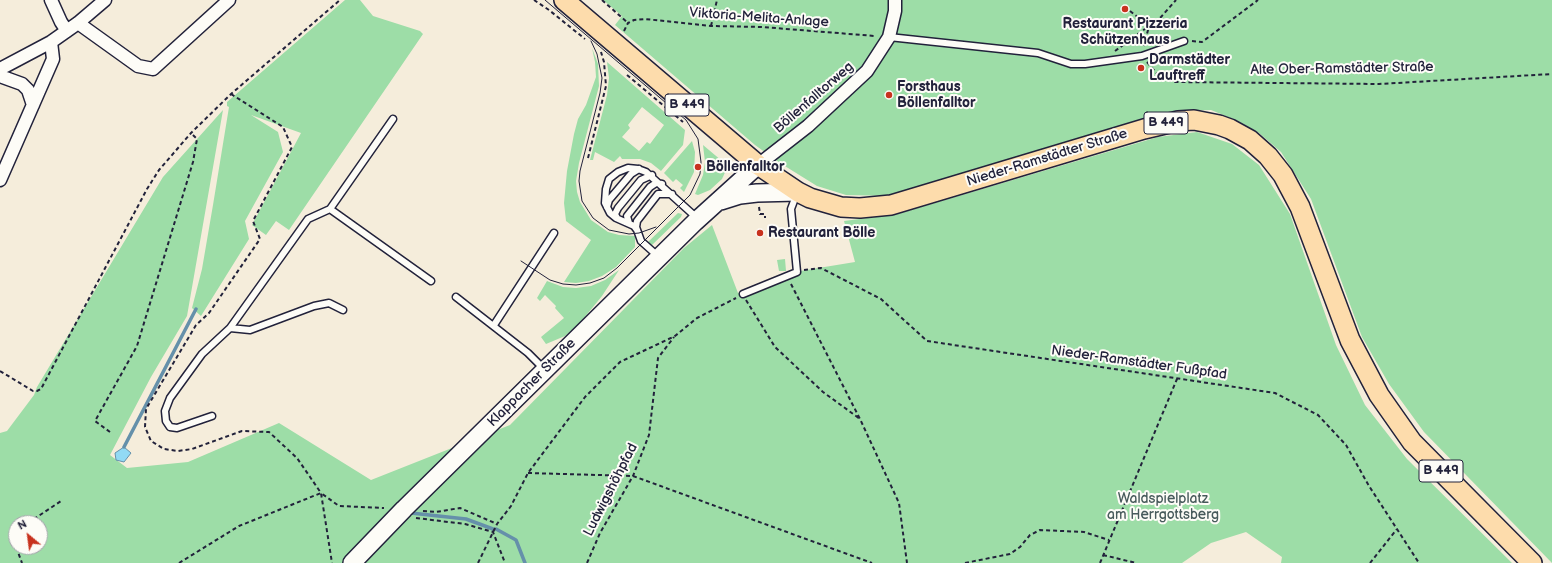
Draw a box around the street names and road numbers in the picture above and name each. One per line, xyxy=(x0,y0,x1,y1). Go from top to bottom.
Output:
street label: Viktoria-Melita-Anlage xyxy=(689,5,829,31)
street label: Böllenfalltorweg xyxy=(771,59,857,137)
street label: Alte Ober-Ramstädter Straße xyxy=(1250,59,1434,79)
road number: B 449 xyxy=(665,94,709,116)
road number: B 449 xyxy=(1144,112,1188,134)
street label: Nieder-Ramstädter Straße xyxy=(965,126,1129,190)
street label: Klappacher Straße xyxy=(484,335,580,431)
street label: Nieder-Ramstädter Fußpfad xyxy=(1050,342,1228,384)
street label: Ludwigshöhpfad xyxy=(580,441,642,539)
road number: B 449 xyxy=(1419,460,1463,482)

